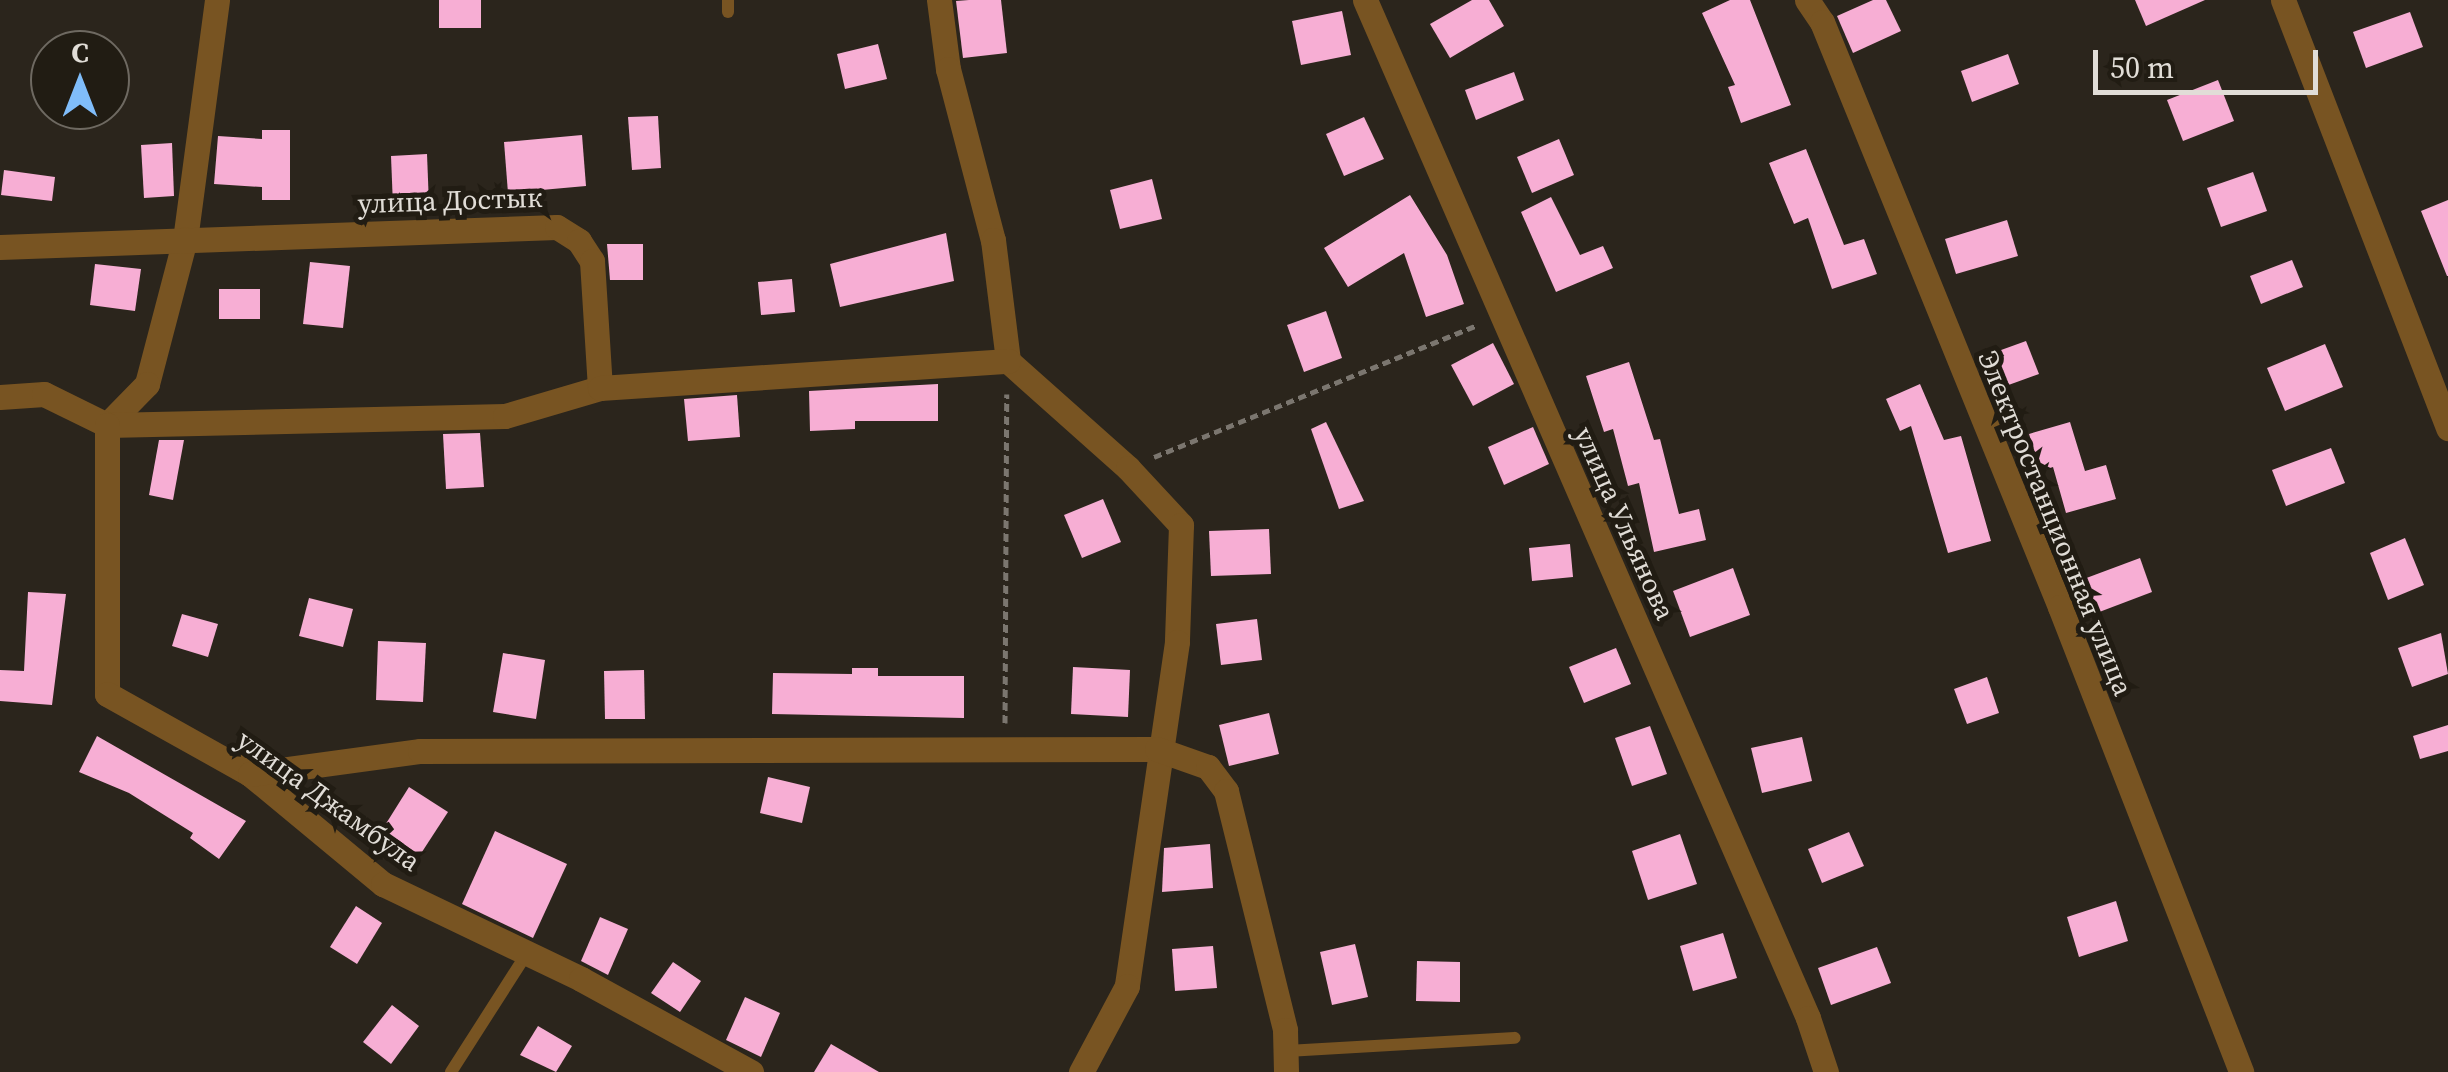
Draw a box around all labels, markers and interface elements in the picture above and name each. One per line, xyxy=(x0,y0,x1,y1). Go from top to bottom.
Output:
north arrow xyxy=(30,30,130,130)
scale bar xyxy=(2098,30,2323,92)
text: С xyxy=(71,33,89,71)
text: 50 m xyxy=(2110,47,2174,88)
street label: улица Достык xyxy=(357,180,543,220)
street label: Электростанционная улица xyxy=(1971,346,2141,700)
street label: улица Ульянова xyxy=(1567,421,1683,625)
street label: улица Джамбула xyxy=(231,722,427,878)

